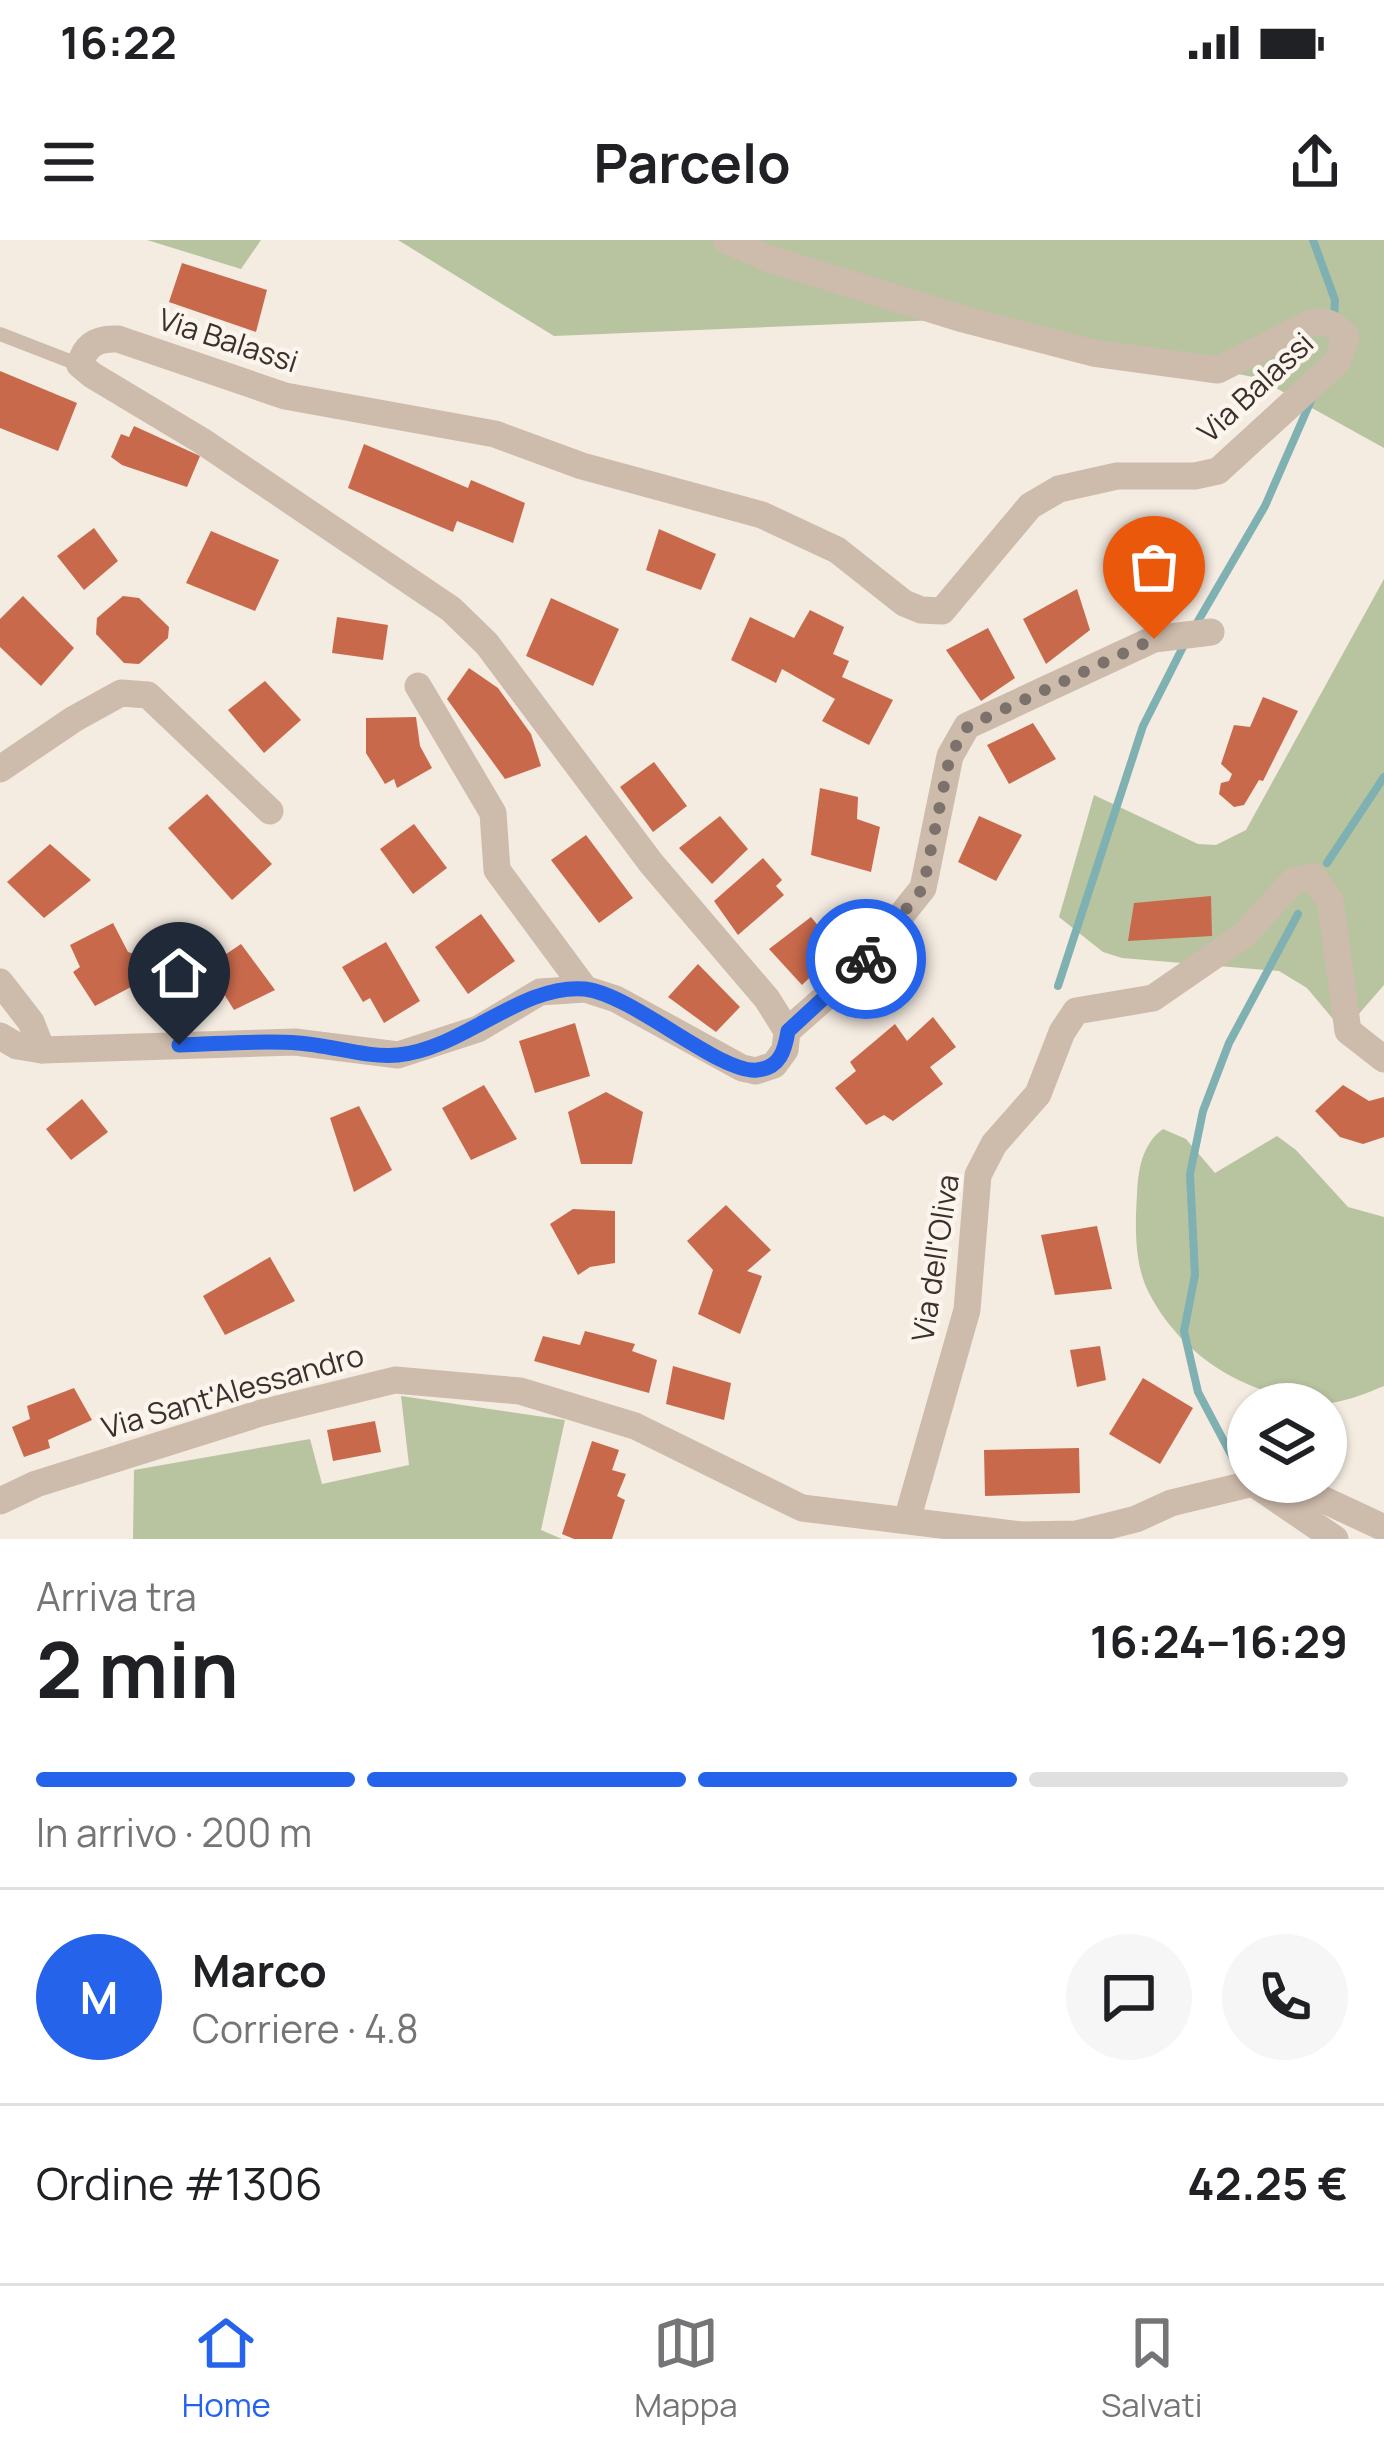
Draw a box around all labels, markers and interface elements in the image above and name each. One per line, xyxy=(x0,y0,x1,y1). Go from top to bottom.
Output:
text: 16:22 xyxy=(60,11,177,73)
text: Parcelo xyxy=(593,125,791,199)
icon: menu xyxy=(36,129,102,195)
icon: share xyxy=(1282,129,1348,195)
street label: Via Balassi xyxy=(153,298,303,381)
street label: Via Balassi xyxy=(1188,323,1322,451)
pin xyxy=(1103,516,1205,639)
icon: bag xyxy=(1121,534,1187,600)
courier xyxy=(806,899,926,1019)
pin xyxy=(128,922,230,1045)
icon: bike xyxy=(833,926,899,992)
icon: home xyxy=(146,940,212,1006)
street label: Via dell'Oliva xyxy=(901,1171,968,1344)
street label: Via Sant'Alessandro xyxy=(97,1334,368,1448)
map controls xyxy=(1227,1383,1347,1503)
button: layers xyxy=(1227,1383,1347,1503)
text: Arriva tra xyxy=(36,1569,197,1623)
text: 16:24–16:29 xyxy=(1090,1610,1348,1672)
text: 2 min xyxy=(36,1615,239,1721)
text: In arrivo · 200 m xyxy=(36,1805,312,1859)
button: chat xyxy=(1066,1934,1192,2060)
button: phone xyxy=(1222,1934,1348,2060)
text: Marco xyxy=(192,1939,327,2001)
text: M xyxy=(80,1966,118,2028)
text: Corriere · 4.8 xyxy=(192,2001,419,2055)
text: Ordine #1306 xyxy=(36,2152,323,2214)
text: 42.25 € xyxy=(1187,2152,1348,2214)
tab: Home xyxy=(182,2310,271,2427)
tab: Mappa xyxy=(634,2310,738,2427)
tab: Salvati xyxy=(1101,2310,1202,2427)

